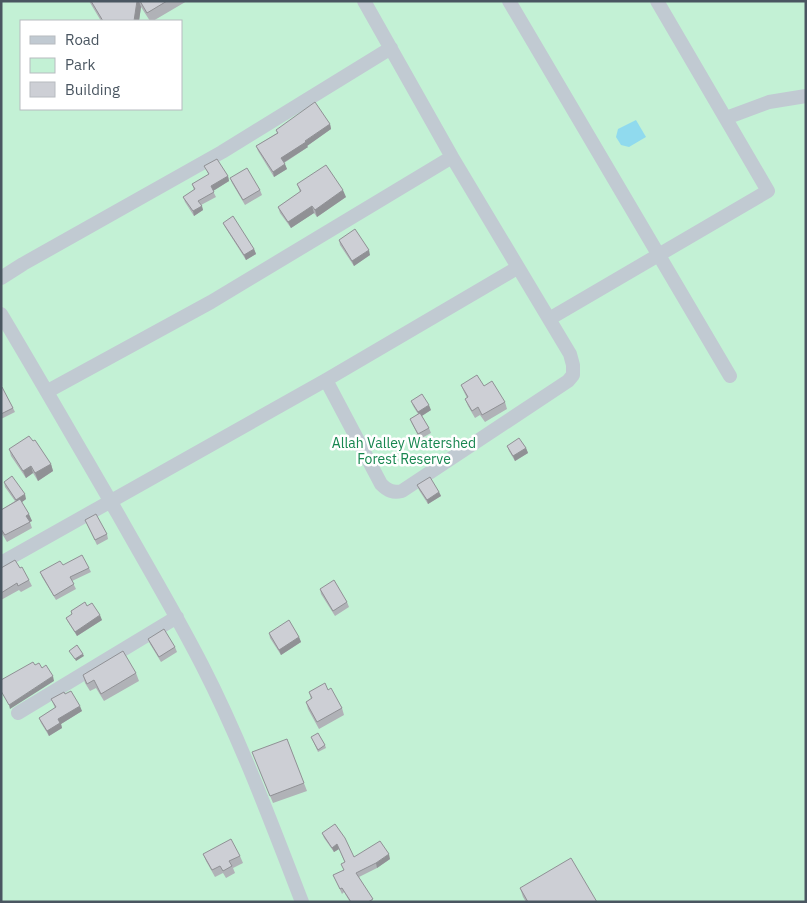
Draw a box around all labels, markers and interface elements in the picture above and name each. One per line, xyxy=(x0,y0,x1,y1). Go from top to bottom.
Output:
legend xyxy=(20,20,182,110)
text: Road xyxy=(65,30,100,49)
text: Park xyxy=(65,55,95,74)
text: Building xyxy=(65,80,120,99)
park label: Allah Valley Watershed Forest Reserve xyxy=(332,434,476,468)

